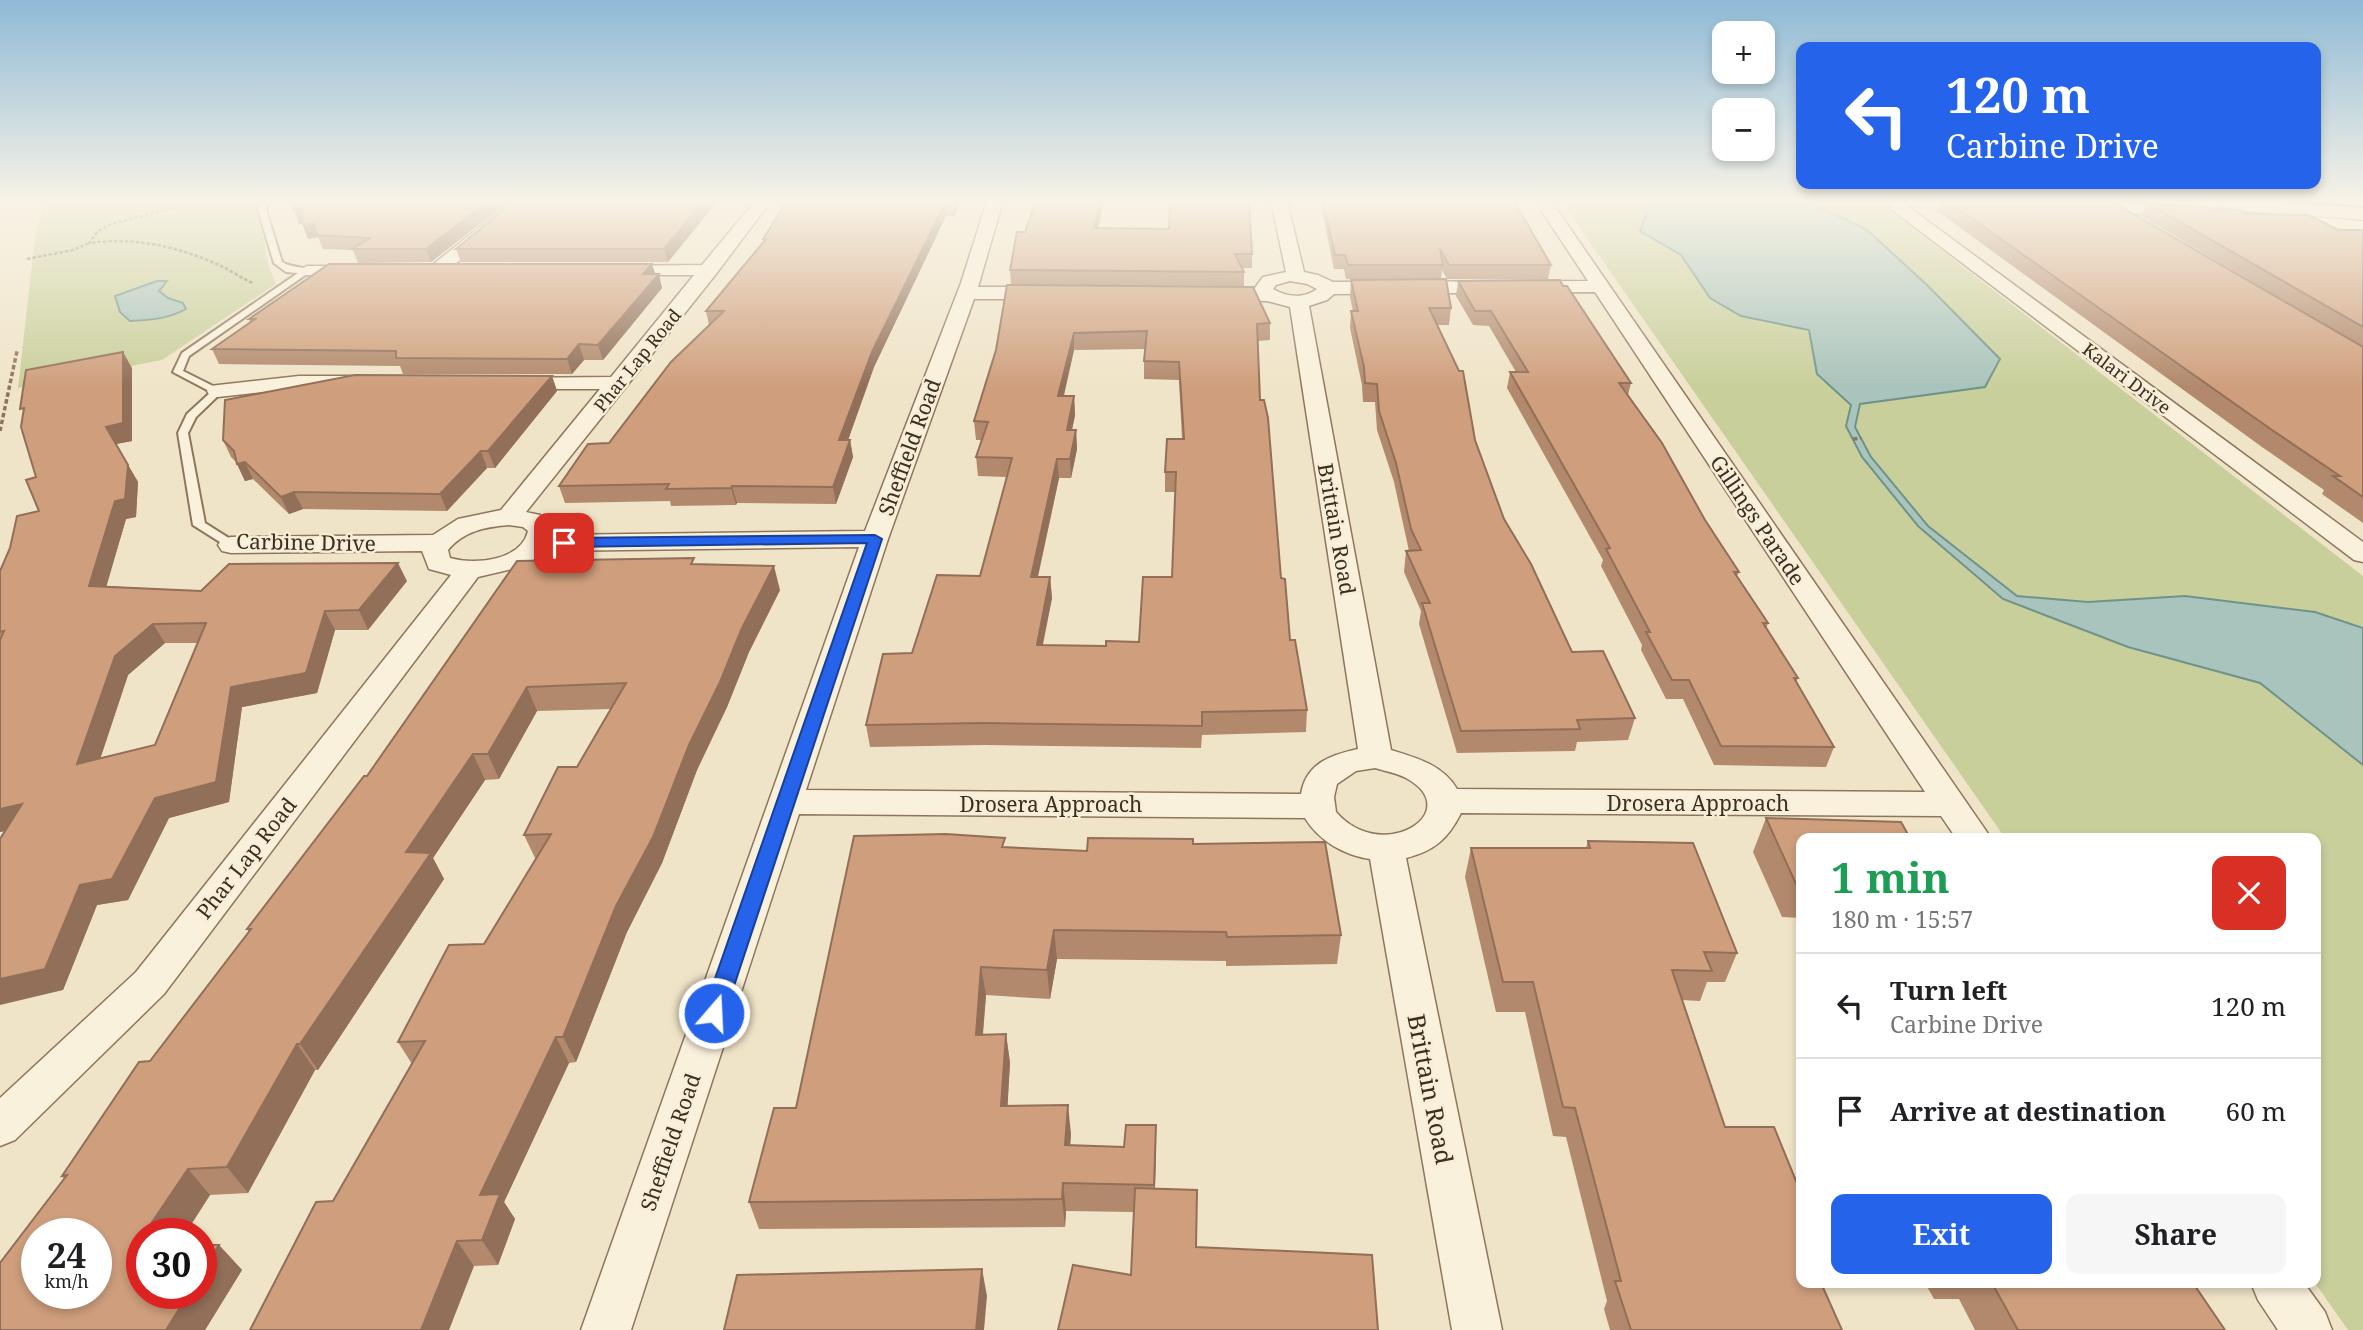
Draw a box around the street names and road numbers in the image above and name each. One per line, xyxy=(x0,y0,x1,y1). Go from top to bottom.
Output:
street label: Phar Lap Road xyxy=(588,303,686,417)
street label: Kalari Drive xyxy=(2078,337,2176,419)
street label: Sheffield Road xyxy=(871,375,947,519)
street label: Gillings Parade xyxy=(1704,450,1812,590)
street label: Brittain Road xyxy=(1312,461,1362,597)
street label: Carbine Drive xyxy=(236,527,376,557)
street label: Drosera Approach xyxy=(1607,789,1789,817)
street label: Drosera Approach xyxy=(960,790,1142,818)
street label: Phar Lap Road xyxy=(190,791,302,925)
street label: Brittain Road xyxy=(1400,1011,1462,1167)
street label: Sheffield Road xyxy=(633,1069,707,1215)

